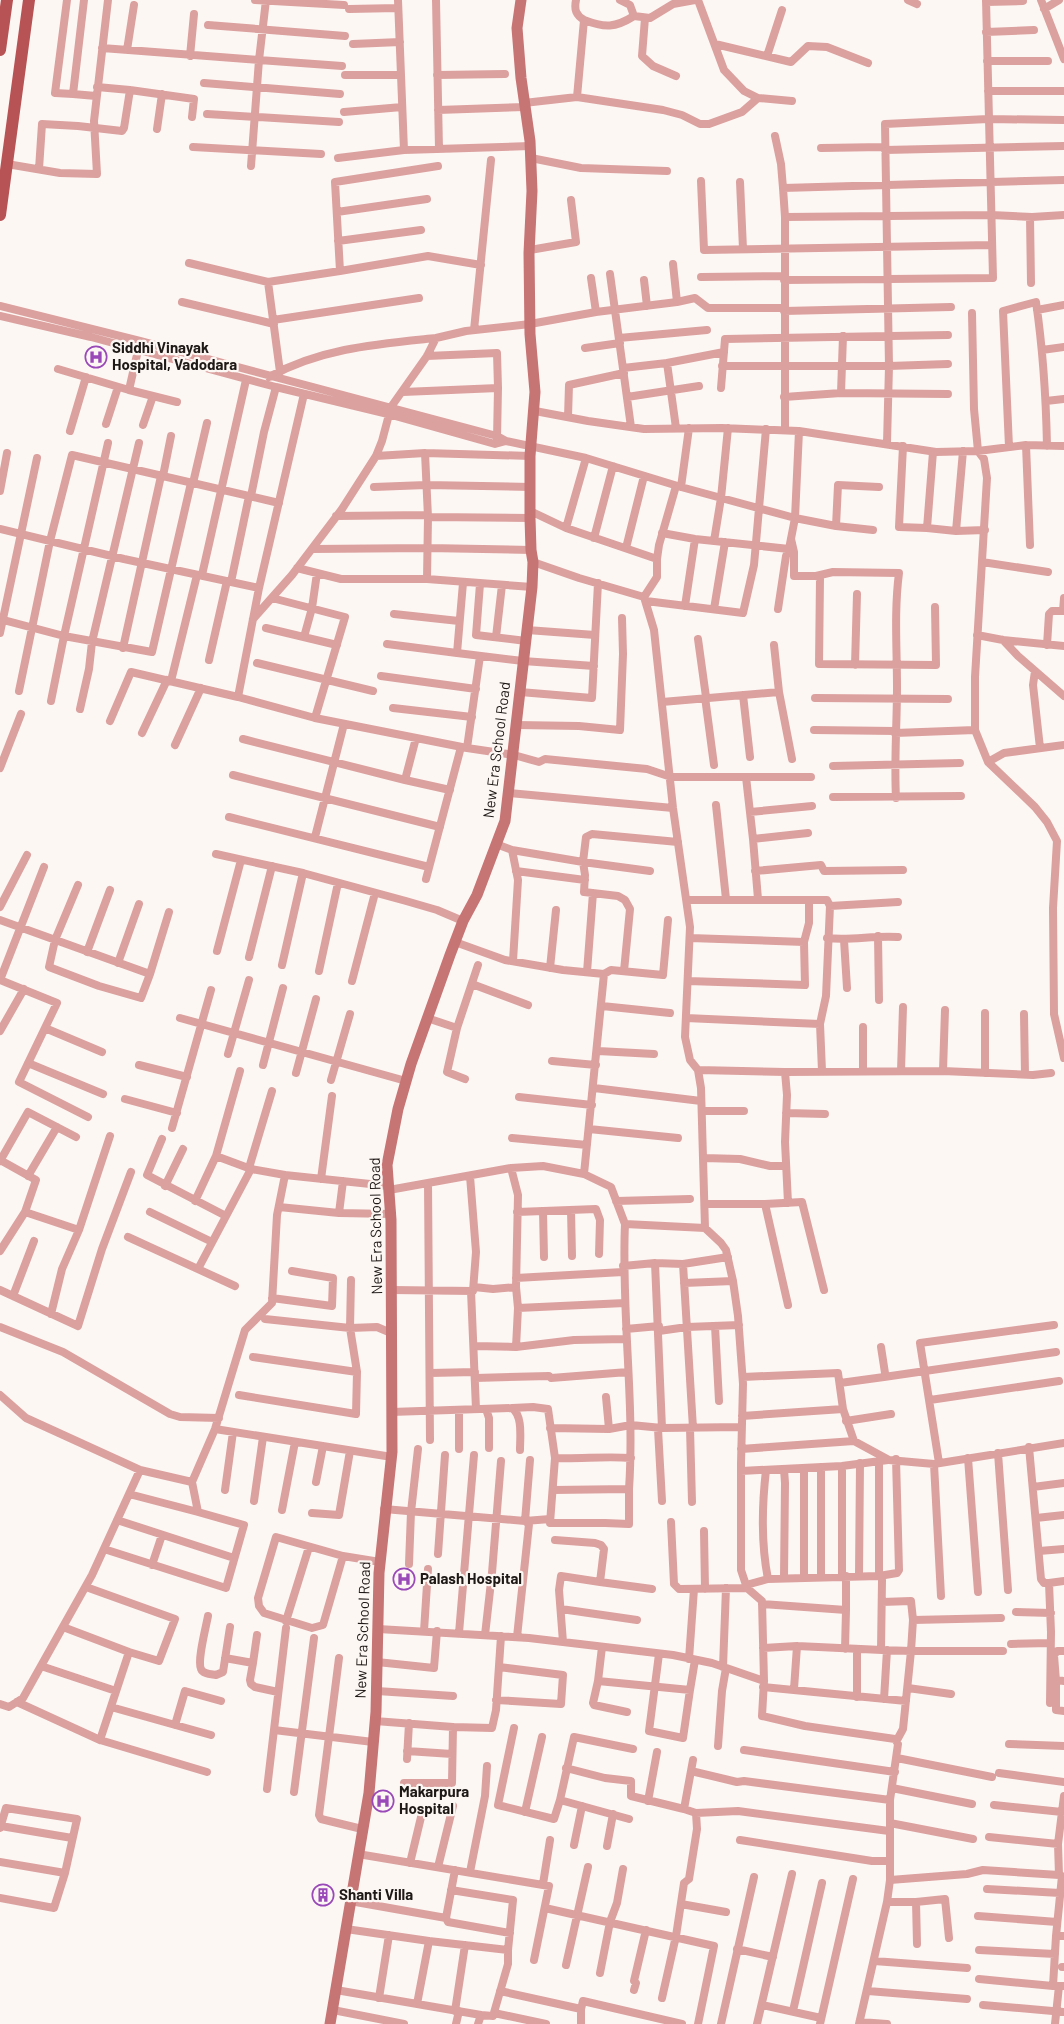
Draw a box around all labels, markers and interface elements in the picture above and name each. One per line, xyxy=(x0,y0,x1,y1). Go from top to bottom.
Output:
place label: Siddhi Vinayak Hospital, Vadodara xyxy=(112,338,237,373)
hospital icon: Siddhi Vinayak Hospital, Vadodara xyxy=(84,345,108,369)
street label: New Era School Road xyxy=(479,681,513,819)
street label: New Era School Road xyxy=(365,1157,385,1295)
street label: New Era School Road xyxy=(351,1561,373,1699)
hospital icon: Palash Hospital xyxy=(392,1567,416,1591)
place label: Palash Hospital xyxy=(420,1569,522,1587)
place label: Makarpura Hospital xyxy=(399,1782,469,1817)
hospital icon: Makarpura Hospital xyxy=(371,1789,395,1813)
building icon: Shanti Villa xyxy=(311,1883,335,1907)
place label: Shanti Villa xyxy=(339,1885,413,1903)

